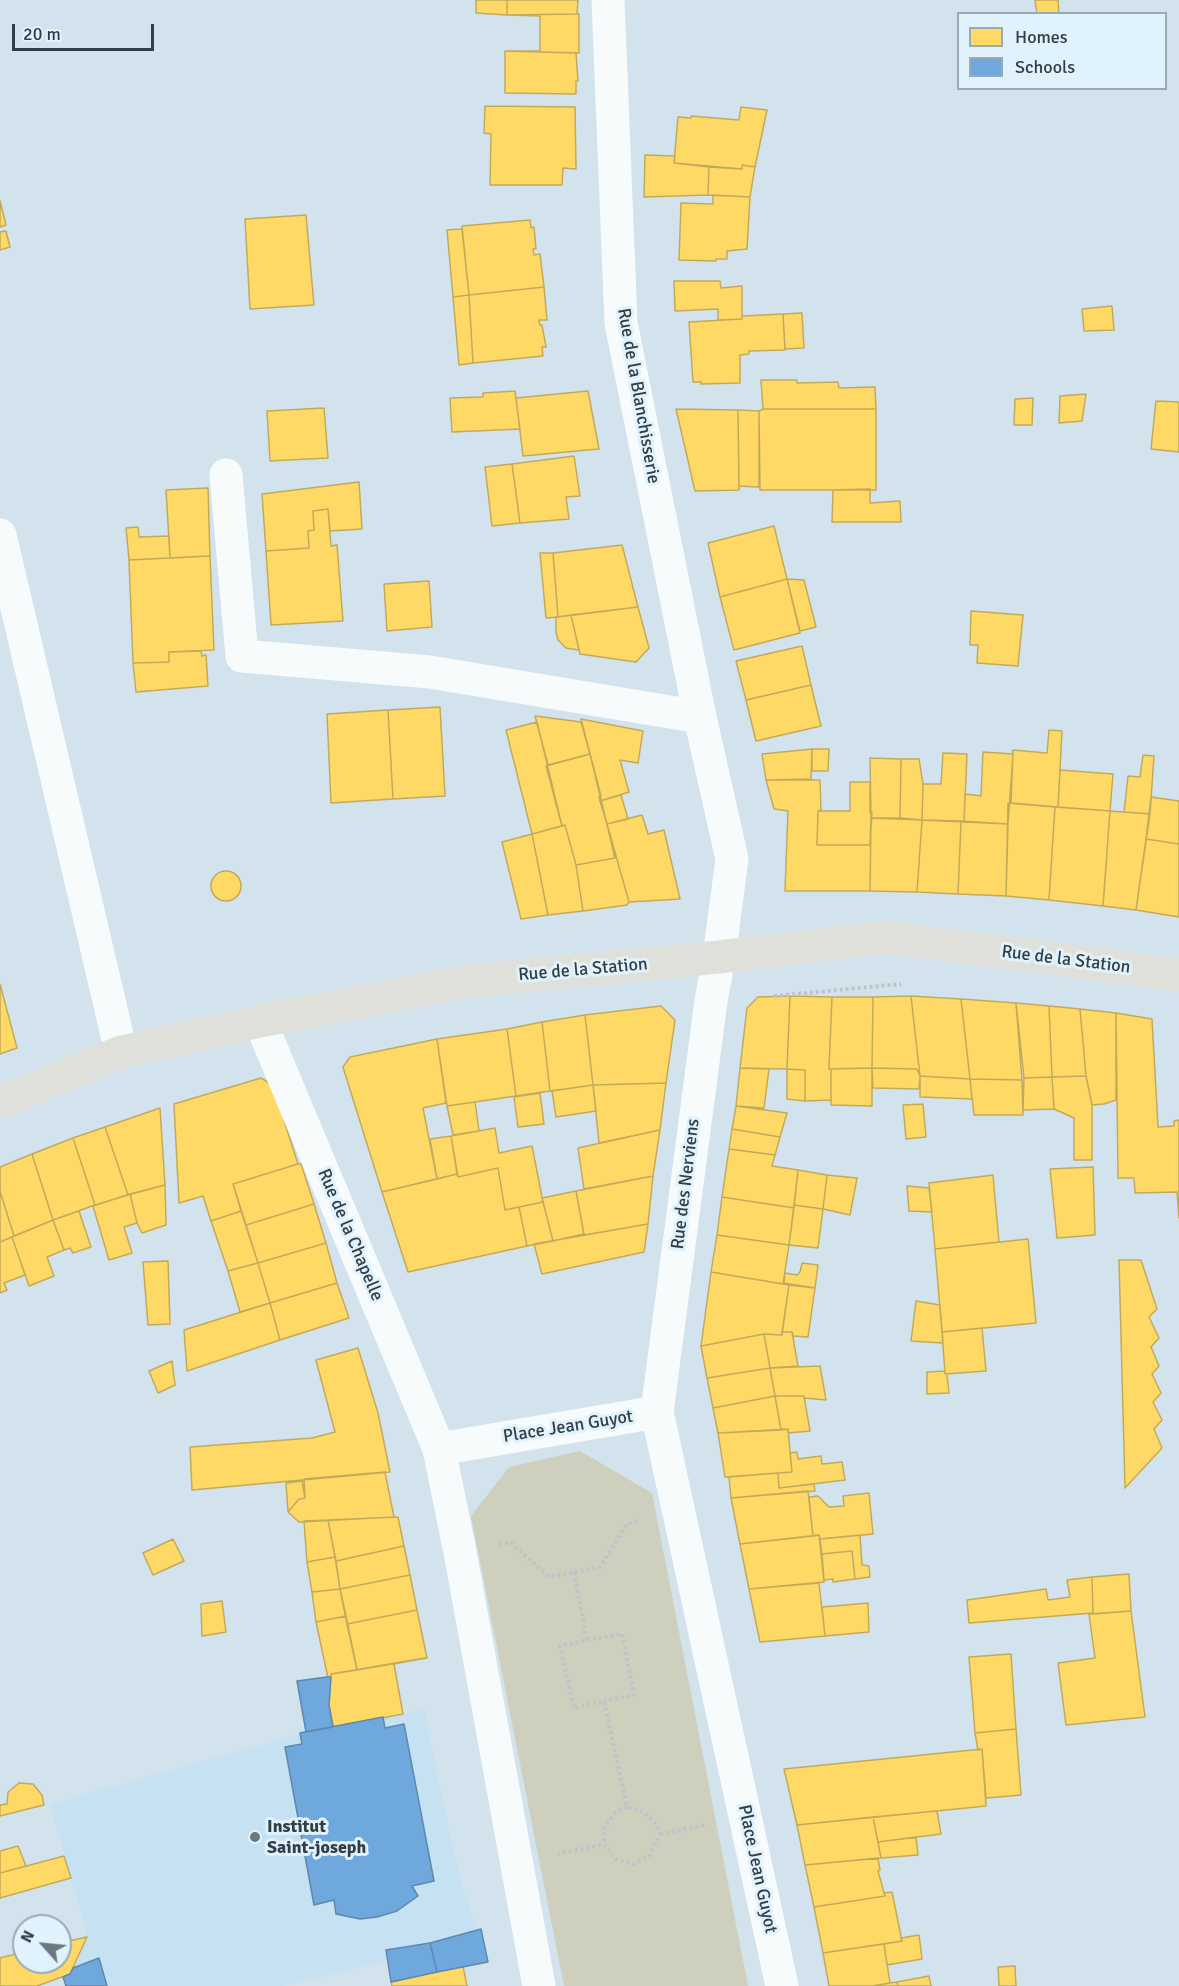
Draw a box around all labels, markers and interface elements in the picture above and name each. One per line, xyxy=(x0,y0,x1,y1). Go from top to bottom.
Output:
scale bar xyxy=(15,12,158,50)
legend xyxy=(957,12,1167,90)
text: 20 m xyxy=(23,23,61,45)
text: Homes xyxy=(1015,26,1068,48)
text: Schools xyxy=(1015,56,1075,78)
street label: Rue de la Blanchisserie xyxy=(612,306,664,486)
street label: Rue de la Station xyxy=(1000,941,1132,979)
street label: Rue de la Station xyxy=(517,954,649,986)
street label: Rue des Nerviens xyxy=(667,1117,705,1251)
street label: Rue de la Chapelle xyxy=(312,1166,388,1304)
street label: Place Jean Guyot xyxy=(502,1406,634,1448)
street label: Place Jean Guyot xyxy=(733,1803,781,1935)
place label: Institut Saint-joseph xyxy=(267,1816,366,1858)
marker: Institut Saint-joseph xyxy=(248,1830,262,1844)
north arrow xyxy=(12,1914,72,1974)
text: N xyxy=(16,1927,39,1946)

